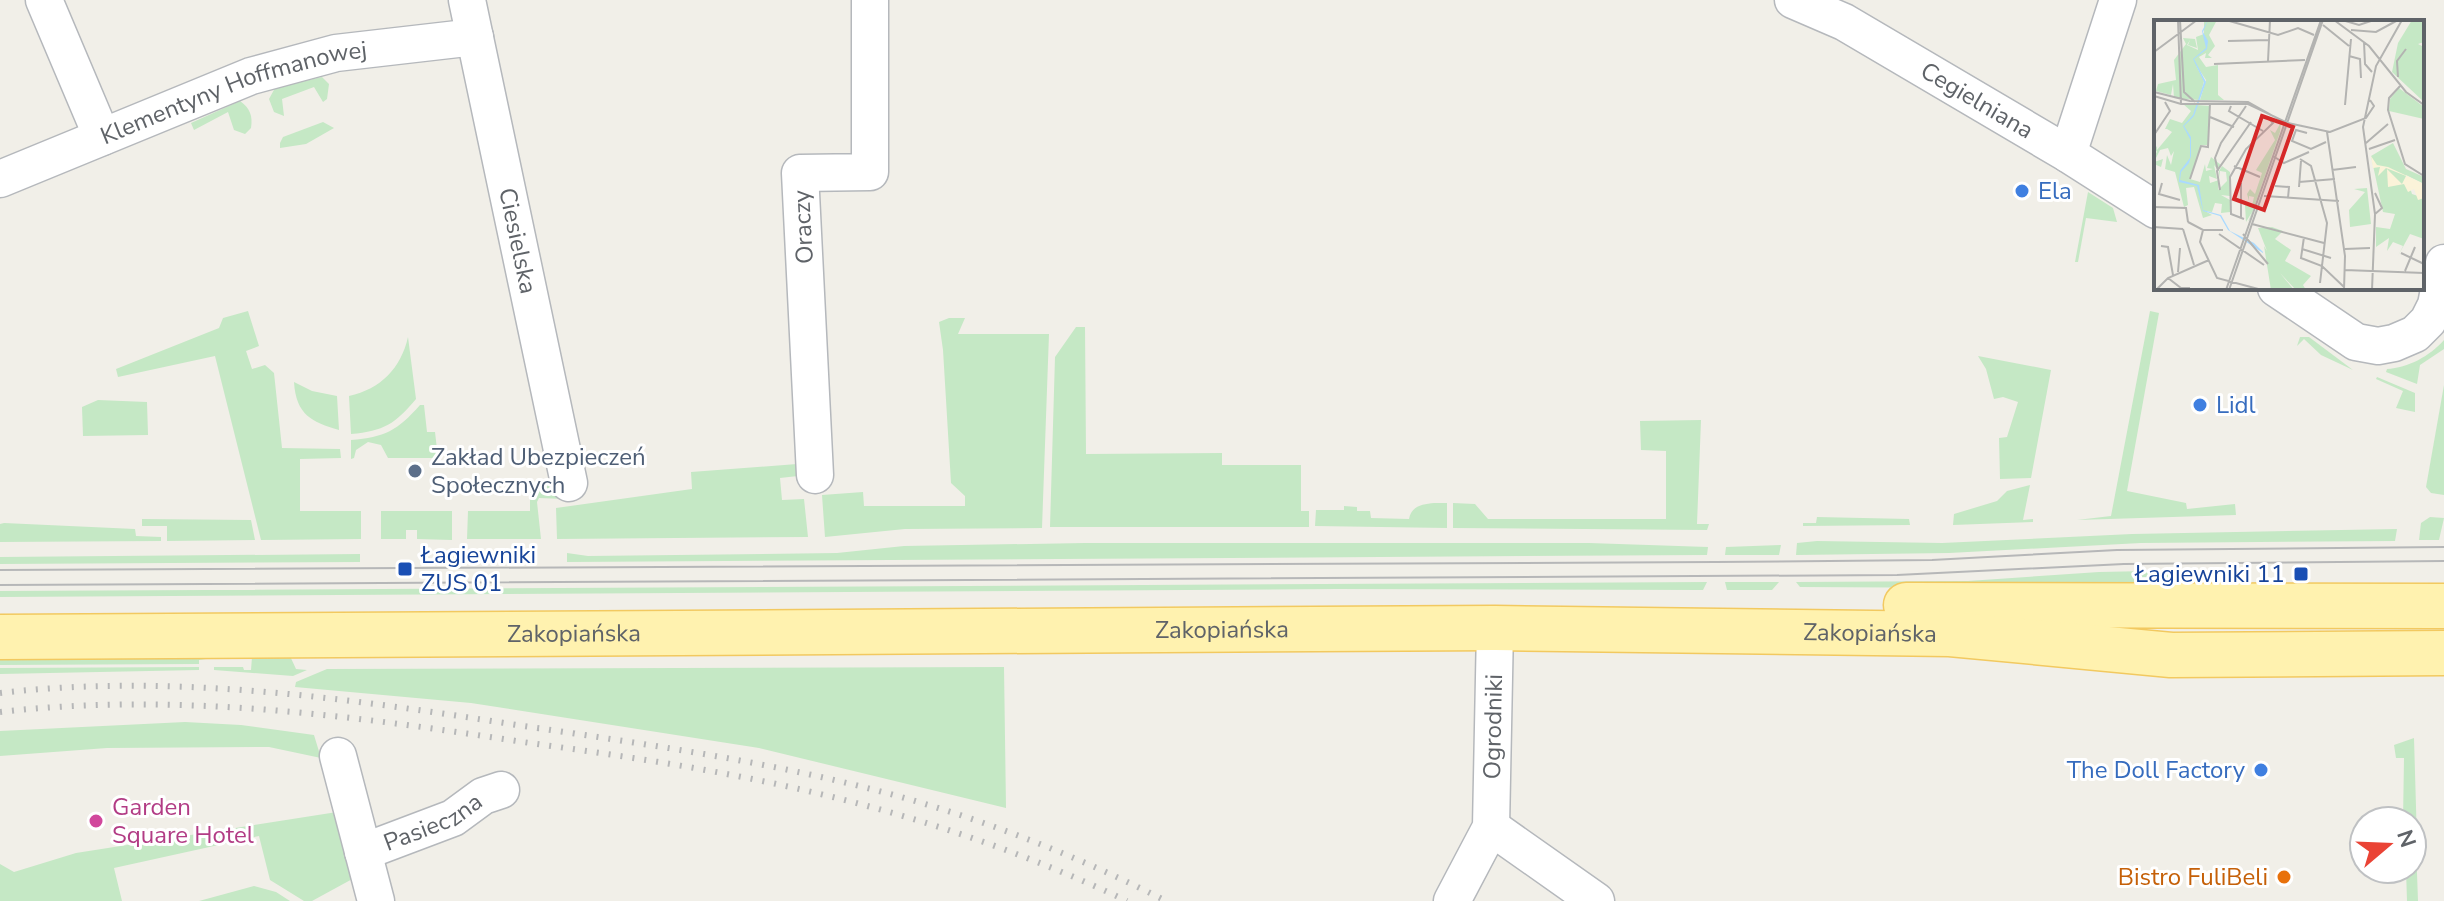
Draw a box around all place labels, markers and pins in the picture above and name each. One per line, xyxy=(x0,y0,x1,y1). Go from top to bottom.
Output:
place label: Ela xyxy=(2038,175,2072,207)
marker: Ela xyxy=(2013,182,2031,200)
place label: Lidl xyxy=(2216,389,2256,421)
marker: Lidl xyxy=(2191,396,2209,414)
place label: Zakład Ubezpieczeń Społecznych xyxy=(431,441,646,501)
marker: Zakład Ubezpieczeń Społecznych xyxy=(406,462,424,480)
place label: Łagiewniki ZUS 01 xyxy=(420,539,536,599)
place label: Łagiewniki 11 xyxy=(2134,558,2285,590)
marker: Łagiewniki ZUS 01 xyxy=(396,560,414,578)
marker: Łagiewniki 11 xyxy=(2292,565,2310,583)
place label: The Doll Factory xyxy=(2067,754,2246,786)
marker: The Doll Factory xyxy=(2252,761,2270,779)
place label: Garden Square Hotel xyxy=(112,791,254,851)
marker: Garden Square Hotel xyxy=(87,812,105,830)
place label: Bistro FuliBeli xyxy=(2118,861,2268,893)
marker: Bistro FuliBeli xyxy=(2275,868,2293,886)

